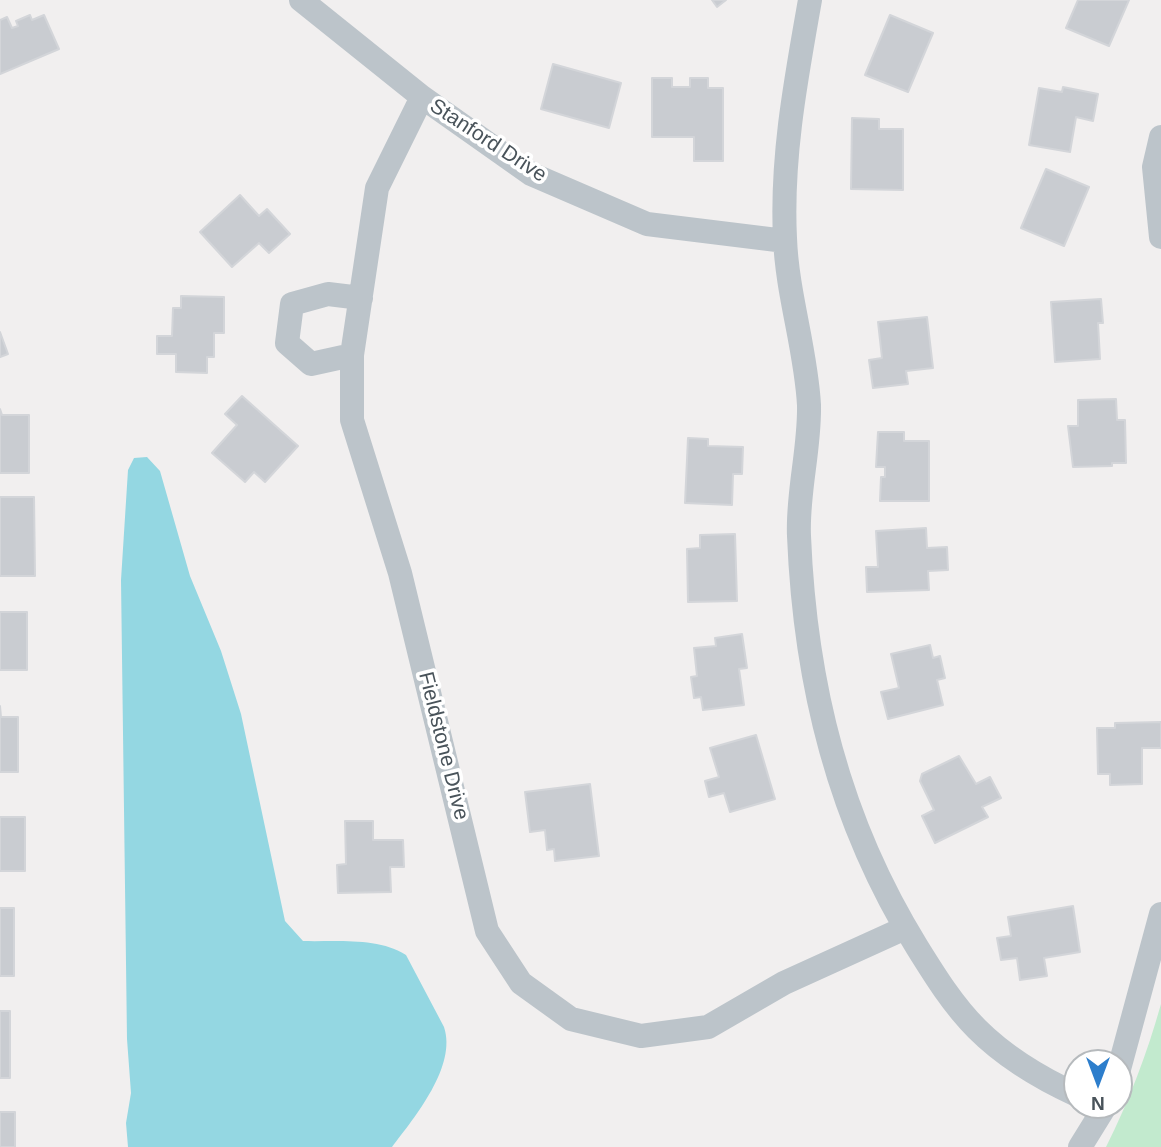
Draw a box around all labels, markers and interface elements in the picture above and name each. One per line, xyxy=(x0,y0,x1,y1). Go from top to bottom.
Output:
street label: Stanford Drive xyxy=(425,94,551,188)
street label: Fieldstone Drive xyxy=(412,669,474,823)
north arrow xyxy=(1063,1049,1133,1119)
text: N xyxy=(1091,1093,1105,1114)

